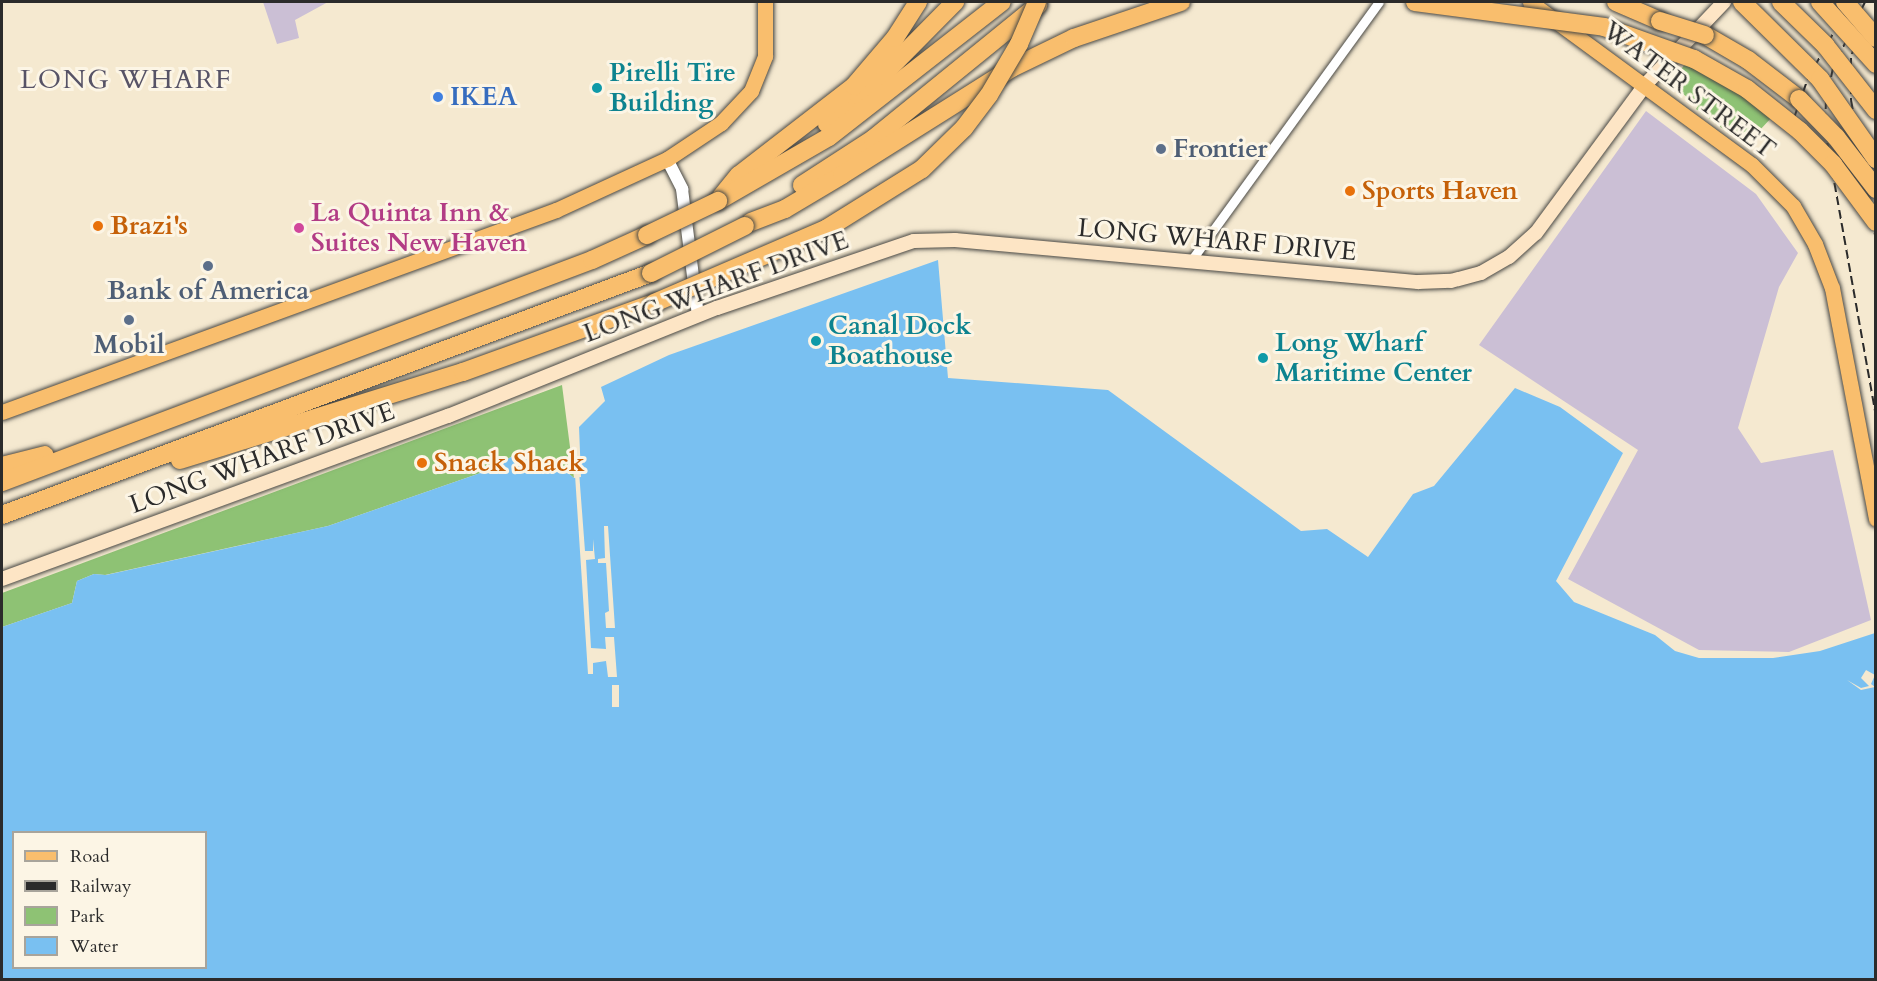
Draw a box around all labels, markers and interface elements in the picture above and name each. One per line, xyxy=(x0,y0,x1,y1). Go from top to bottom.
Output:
street label: WATER STREET xyxy=(1596,15,1782,165)
place label: Pirelli Tire Building xyxy=(609,57,736,118)
district label: LONG WHARF xyxy=(20,64,232,96)
place label: IKEA xyxy=(450,81,517,113)
marker: Pirelli Tire Building xyxy=(590,81,604,95)
marker: IKEA xyxy=(431,90,445,104)
place label: Frontier xyxy=(1173,133,1268,165)
marker: Frontier xyxy=(1154,142,1168,156)
place label: Sports Haven xyxy=(1362,175,1518,207)
marker: Sports Haven xyxy=(1343,184,1357,198)
place label: La Quinta Inn & Suites New Haven xyxy=(311,197,527,258)
place label: Brazi's xyxy=(110,210,188,242)
street label: LONG WHARF DRIVE xyxy=(1076,212,1358,268)
marker: Brazi's xyxy=(91,219,105,233)
marker: La Quinta Inn & Suites New Haven xyxy=(292,221,306,235)
street label: LONG WHARF DRIVE xyxy=(579,224,853,350)
marker: Bank of America xyxy=(201,259,215,273)
place label: Bank of America xyxy=(107,275,309,307)
place label: Canal Dock Boathouse xyxy=(828,310,971,372)
marker: Mobil xyxy=(122,313,136,327)
place label: Long Wharf Maritime Center xyxy=(1275,327,1472,388)
place label: Mobil xyxy=(93,329,165,361)
marker: Canal Dock Boathouse xyxy=(809,334,823,348)
marker: Long Wharf Maritime Center xyxy=(1256,351,1270,365)
street label: LONG WHARF DRIVE xyxy=(125,395,399,521)
place label: Snack Shack xyxy=(434,447,585,479)
marker: Snack Shack xyxy=(415,456,429,470)
legend xyxy=(12,831,207,969)
text: Road xyxy=(70,844,110,869)
text: Railway xyxy=(70,874,132,899)
text: Park xyxy=(70,904,105,929)
text: Water xyxy=(70,934,118,959)

